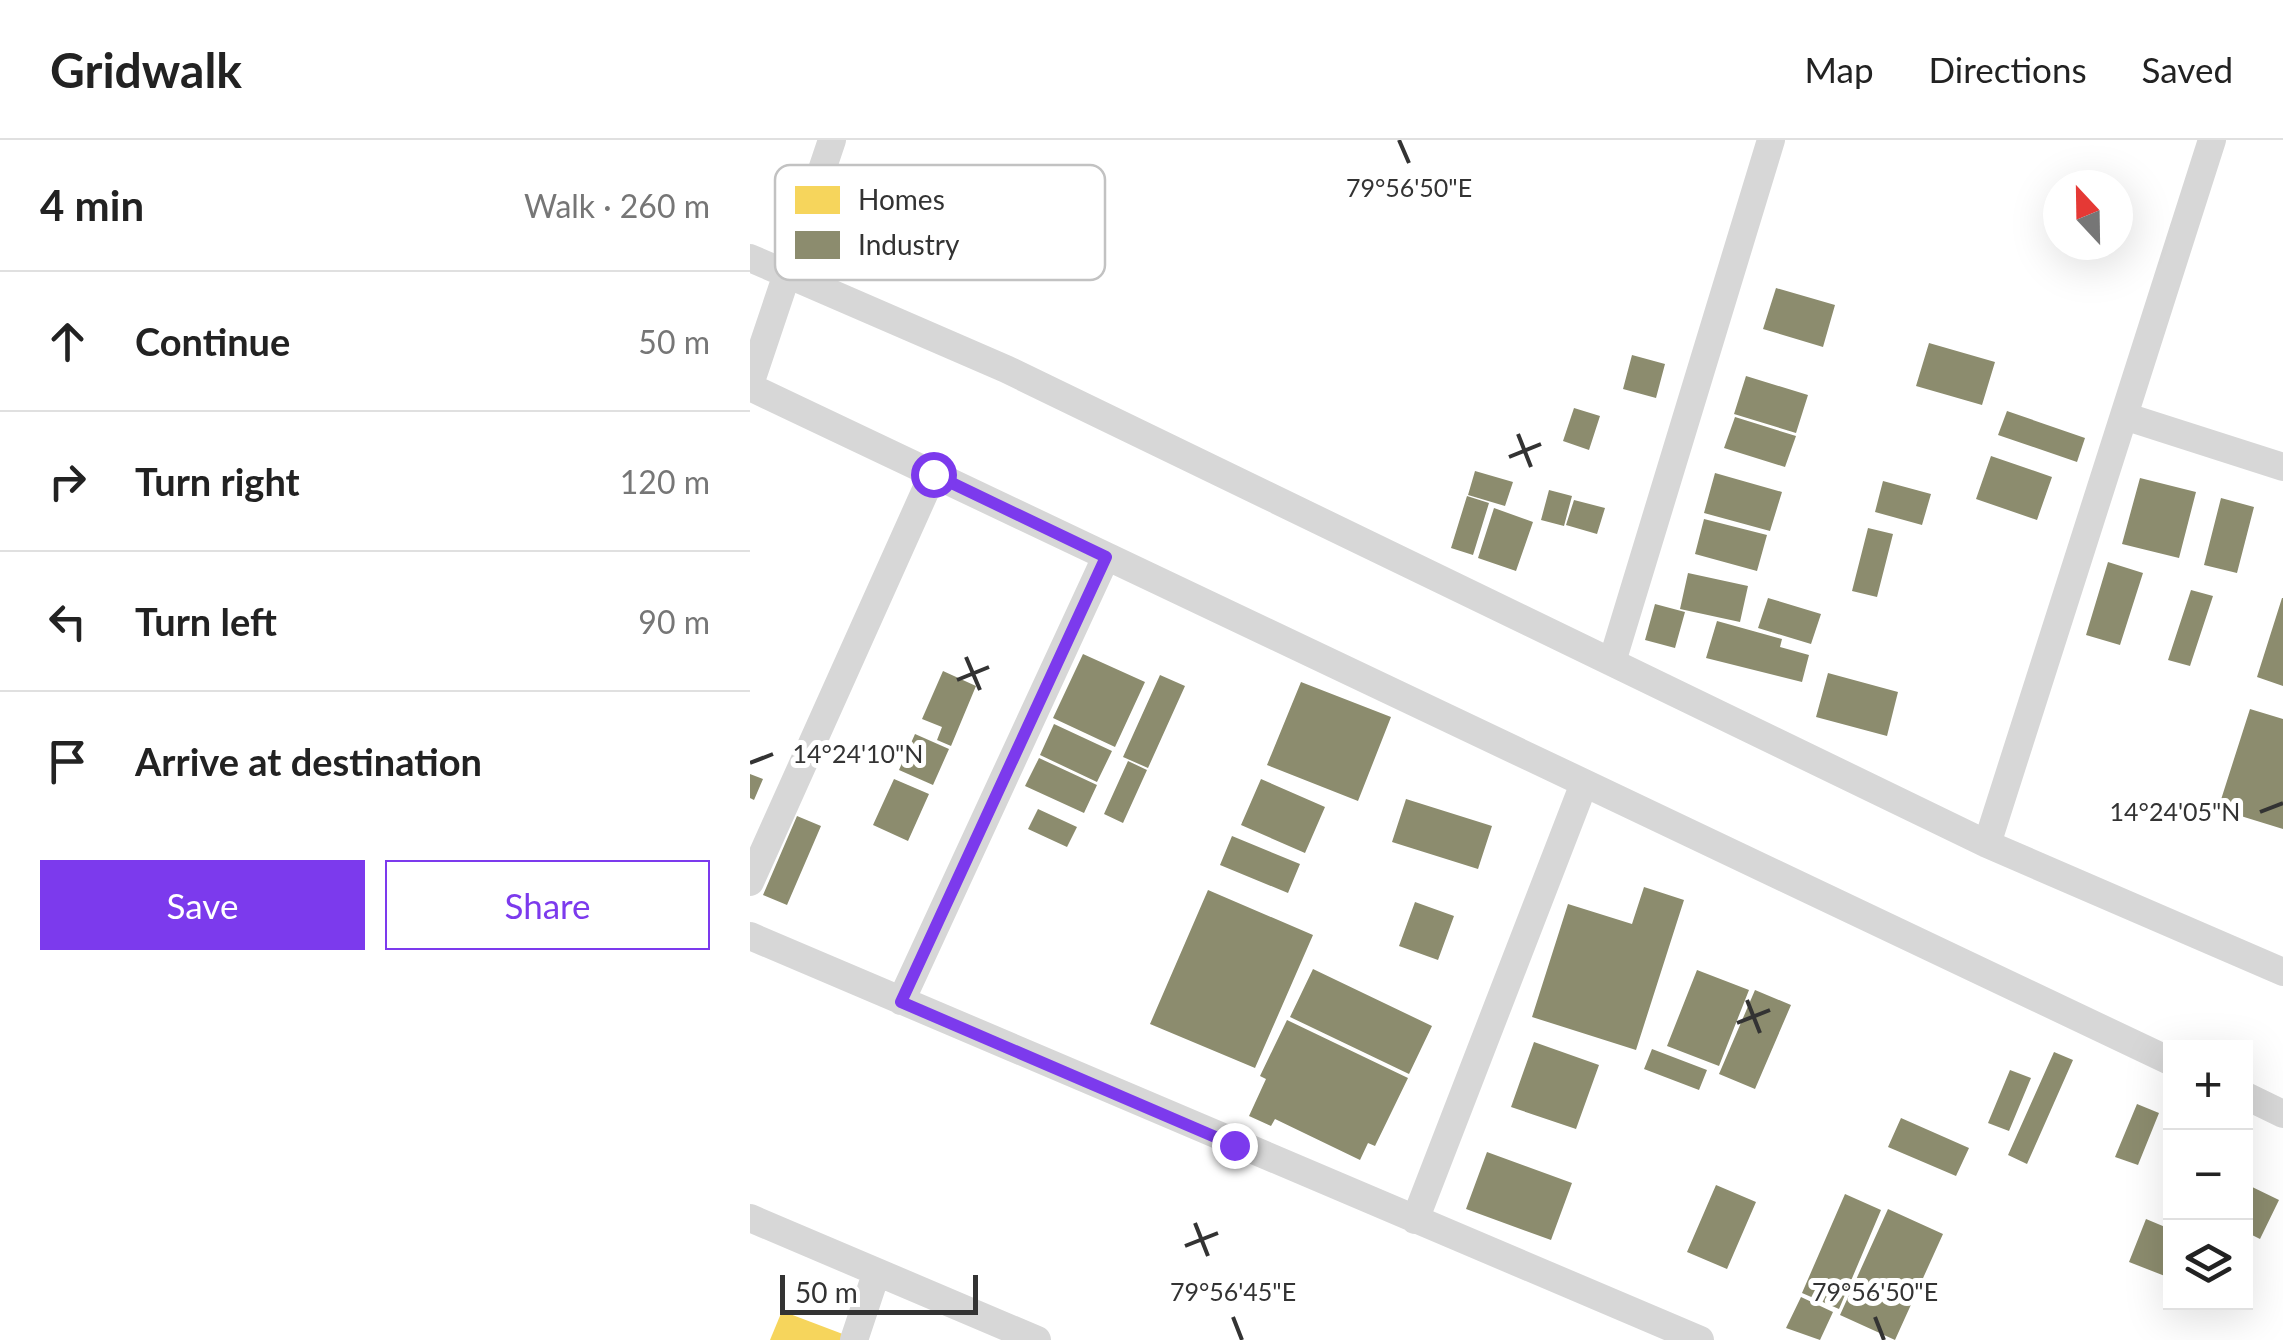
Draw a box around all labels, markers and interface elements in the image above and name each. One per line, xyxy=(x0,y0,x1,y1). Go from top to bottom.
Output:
text: Gridwalk xyxy=(50,41,242,98)
text: Map xyxy=(1805,48,1874,90)
text: Directions xyxy=(1929,48,2087,90)
text: Saved xyxy=(2142,48,2233,90)
legend xyxy=(775,165,1105,280)
north arrow xyxy=(2043,170,2133,260)
text: 79°56'50"E xyxy=(1346,172,1472,202)
text: 4 min xyxy=(40,180,144,230)
text: Homes xyxy=(858,182,945,216)
text: Walk · 260 m xyxy=(524,186,710,225)
text: Industry xyxy=(858,227,960,261)
icon: ahead xyxy=(40,314,95,369)
text: Continue xyxy=(135,318,290,364)
text: 50 m xyxy=(638,322,710,361)
route start xyxy=(911,452,957,498)
icon: right xyxy=(40,454,95,509)
text: Turn right xyxy=(135,458,300,504)
text: 120 m xyxy=(620,462,710,501)
icon: left xyxy=(40,594,95,649)
text: Turn left xyxy=(135,598,277,644)
text: 90 m xyxy=(638,602,710,641)
icon: arrive xyxy=(40,734,95,789)
text: Arrive at destination xyxy=(135,738,482,784)
text: 14°24'10"N xyxy=(793,738,923,768)
text: 14°24'05"N xyxy=(2110,796,2240,826)
button: Save xyxy=(40,860,365,950)
button: Share xyxy=(385,860,710,950)
map controls xyxy=(2163,1040,2253,1310)
button: + xyxy=(2163,1040,2253,1130)
route end xyxy=(1212,1123,1258,1169)
button: − xyxy=(2163,1130,2253,1220)
button: layers xyxy=(2163,1220,2253,1310)
scale bar xyxy=(780,1270,978,1314)
text: 50 m xyxy=(795,1275,858,1309)
text: 79°56'45"E xyxy=(1170,1276,1296,1306)
text: 79°56'50"E xyxy=(1812,1276,1938,1306)

